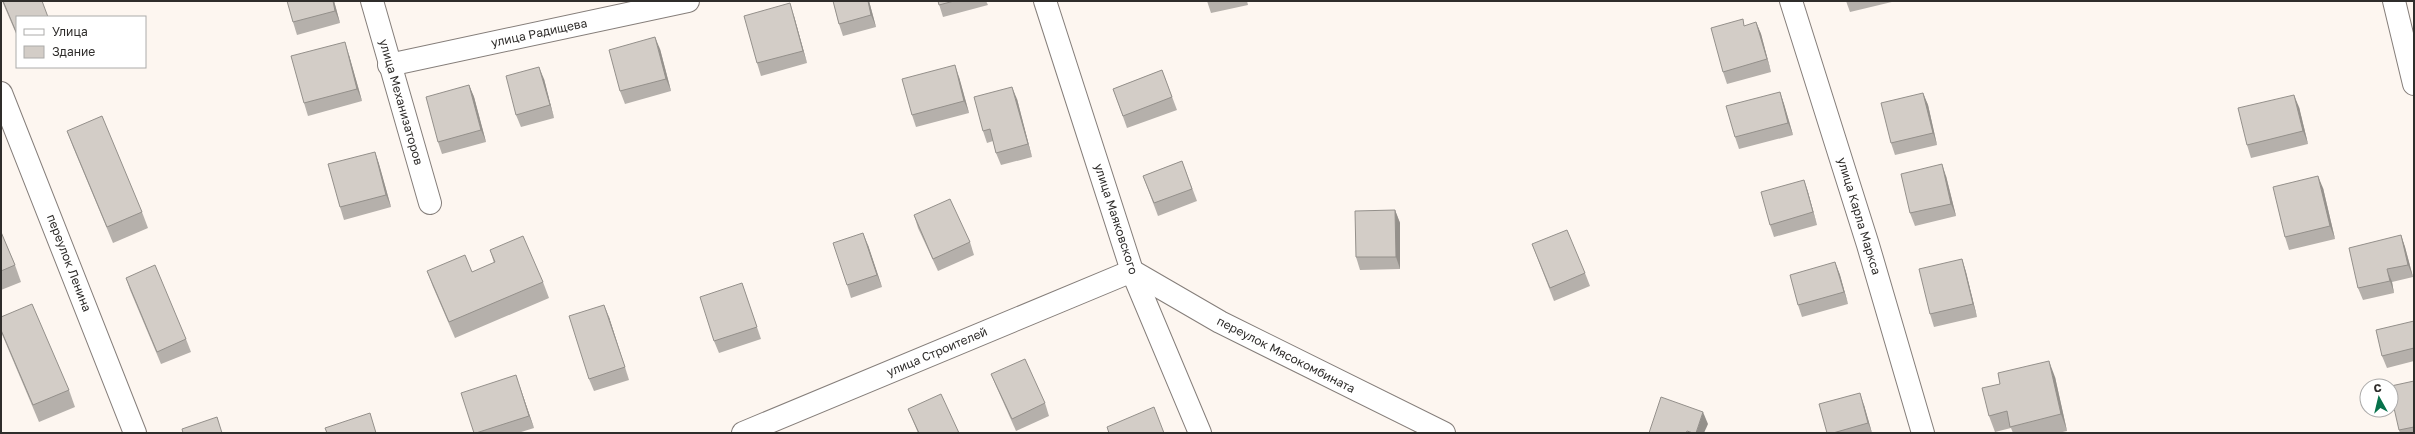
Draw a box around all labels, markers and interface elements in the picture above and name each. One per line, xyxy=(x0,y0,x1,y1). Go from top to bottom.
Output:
street label: улица Радищева xyxy=(489,15,588,50)
legend xyxy=(16,16,146,68)
text: Улица xyxy=(52,24,88,39)
street label: улица Механизаторов xyxy=(376,37,427,167)
text: Здание xyxy=(52,44,95,59)
street label: улица Карла Маркса xyxy=(1835,155,1884,276)
street label: улица Маяковского xyxy=(1091,161,1141,276)
street label: переулок Ленина xyxy=(44,212,95,314)
street label: переулок Мясокомбината xyxy=(1215,313,1358,396)
street label: улица Строителей xyxy=(884,324,989,380)
north arrow xyxy=(2359,378,2399,418)
text: С xyxy=(2373,381,2382,395)

